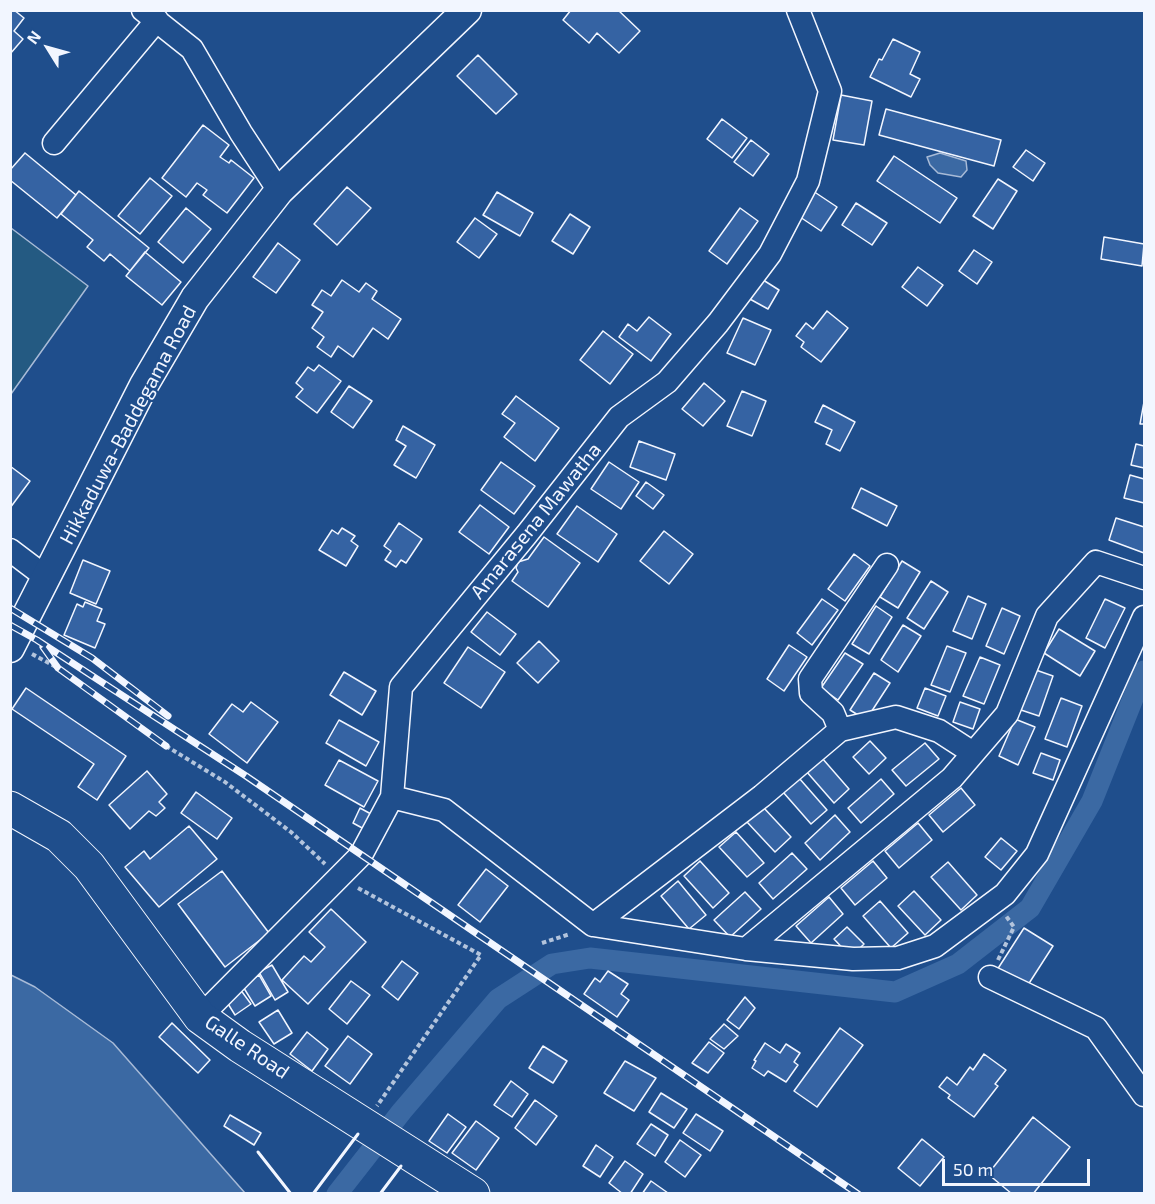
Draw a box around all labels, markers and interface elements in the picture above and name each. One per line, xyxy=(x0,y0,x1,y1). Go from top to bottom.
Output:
north arrow xyxy=(18,18,78,78)
text: N xyxy=(22,27,44,47)
street label: Hikkaduwa-Baddegama Road xyxy=(55,301,201,549)
street label: Amarasena Mawatha xyxy=(466,438,606,604)
street label: Galle Road xyxy=(200,1010,294,1084)
scale bar xyxy=(945,1147,1094,1185)
text: 50 m xyxy=(953,1158,993,1180)

